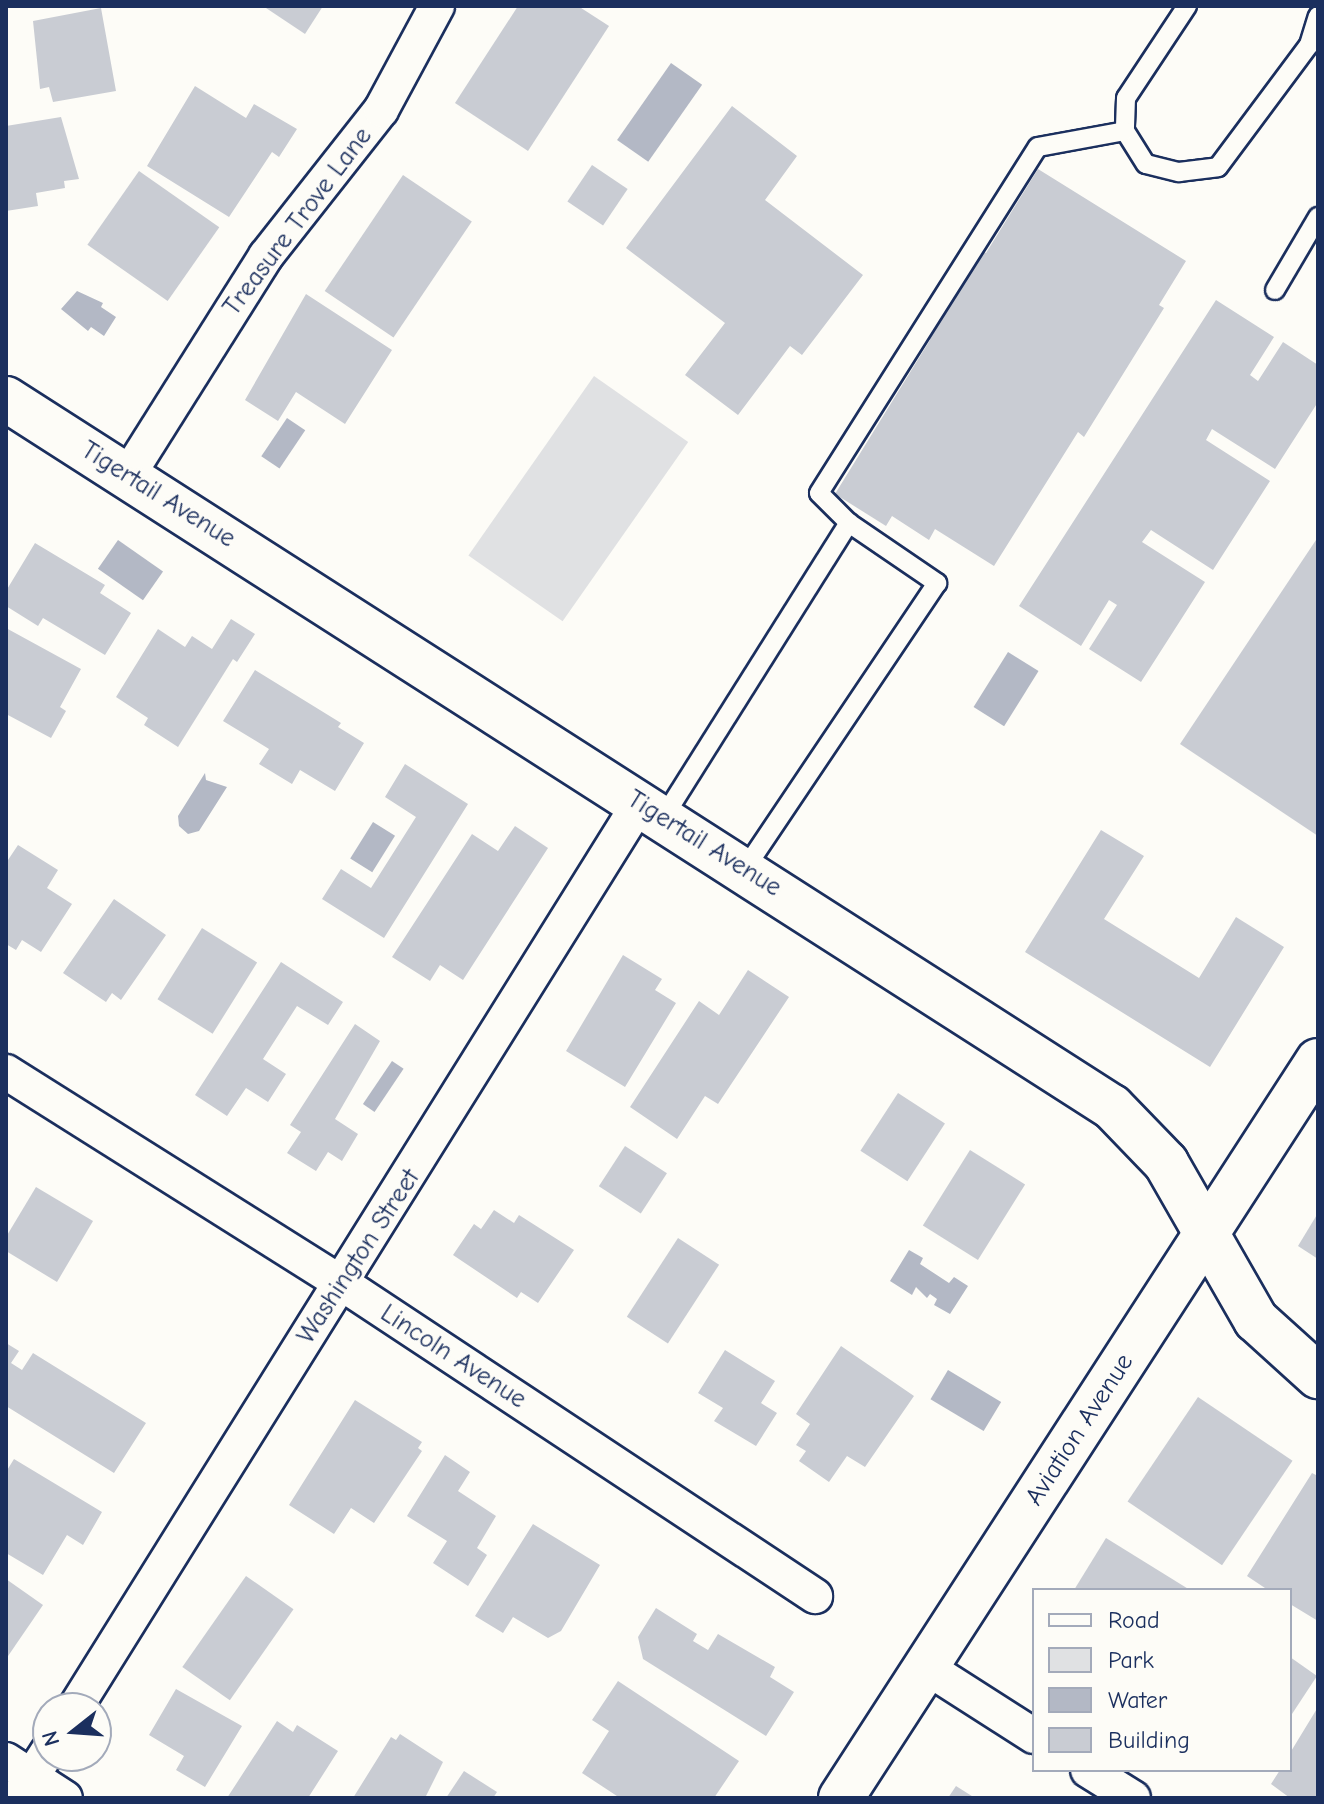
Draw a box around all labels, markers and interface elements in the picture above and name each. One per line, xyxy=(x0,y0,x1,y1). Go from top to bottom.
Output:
street label: Treasure Trove Lane xyxy=(217,122,379,322)
street label: Tigertail Avenue xyxy=(75,435,241,555)
street label: Tigertail Avenue xyxy=(621,784,787,904)
street label: Washington Street xyxy=(291,1164,427,1350)
street label: Lincoln Avenue xyxy=(374,1298,532,1416)
street label: Aviation Avenue xyxy=(1019,1348,1141,1512)
legend xyxy=(1032,1588,1292,1772)
text: Road xyxy=(1108,1606,1160,1634)
text: Park xyxy=(1108,1646,1154,1674)
text: Water xyxy=(1108,1686,1167,1714)
north arrow xyxy=(32,1692,112,1772)
text: Building xyxy=(1108,1726,1190,1754)
text: N xyxy=(36,1728,65,1749)

